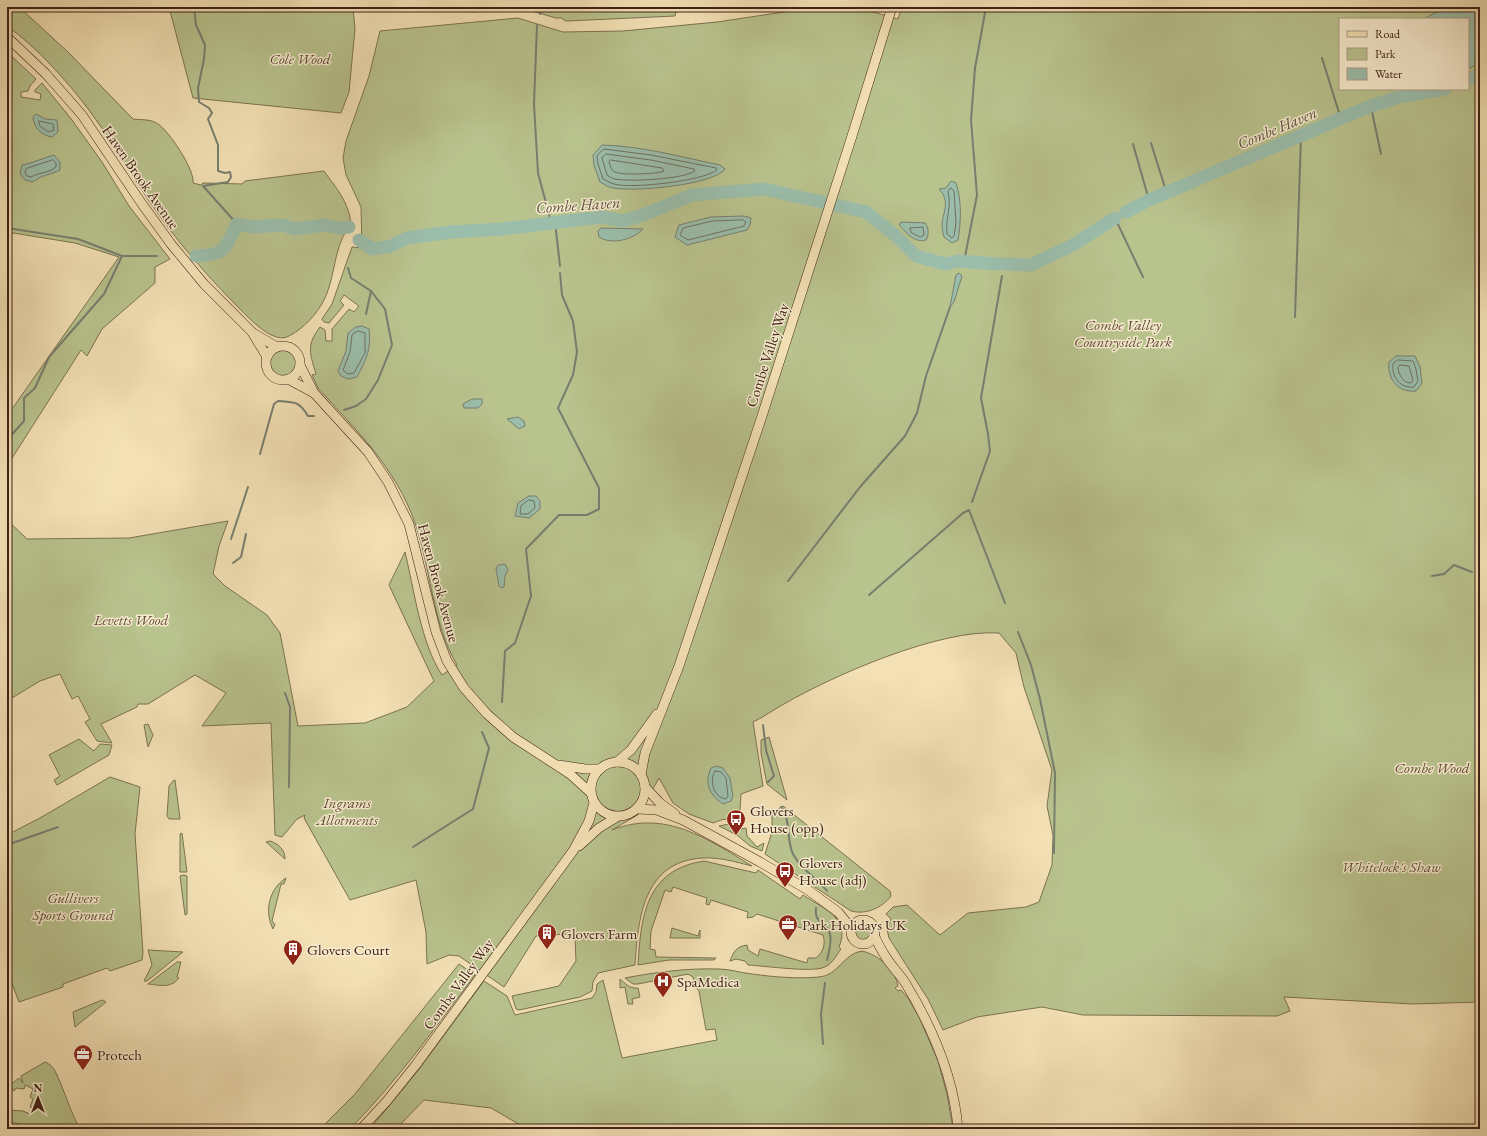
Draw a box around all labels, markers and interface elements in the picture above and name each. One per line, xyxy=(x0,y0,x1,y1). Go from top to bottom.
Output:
legend xyxy=(1339,18,1469,90)
text: Road xyxy=(1375,26,1401,42)
text: Park xyxy=(1375,46,1396,62)
park label: Cole Wood xyxy=(270,49,331,68)
text: Water xyxy=(1375,66,1402,82)
water label: Combe Haven xyxy=(1234,102,1320,154)
street label: Haven Brook Avenue xyxy=(98,121,184,233)
water label: Combe Haven xyxy=(535,192,621,218)
street label: Combe Valley Way xyxy=(741,300,793,409)
park label: Combe Valley Countryside Park xyxy=(1074,315,1172,351)
street label: Haven Brook Avenue xyxy=(414,521,464,645)
park label: Levetts Wood xyxy=(93,610,169,629)
park label: Combe Wood xyxy=(1394,758,1470,777)
park label: Ingrams Allotments xyxy=(315,793,379,829)
place label: Glovers House (opp) xyxy=(750,801,824,837)
bus stop icon: Glovers House (opp) xyxy=(725,808,747,836)
place label: Glovers House (adj) xyxy=(799,853,867,889)
park label: Whitelock's Shaw xyxy=(1341,857,1441,876)
bus stop icon: Glovers House (adj) xyxy=(774,860,796,888)
park label: Gullivers Sports Ground xyxy=(31,888,114,924)
office icon: Park Holidays UK xyxy=(777,913,799,941)
place label: Park Holidays UK xyxy=(802,915,907,934)
building icon: Glovers Farm xyxy=(536,922,558,950)
place label: Glovers Farm xyxy=(561,924,638,943)
street label: Combe Valley Way xyxy=(419,934,498,1033)
building icon: Glovers Court xyxy=(282,938,304,966)
place label: Glovers Court xyxy=(307,940,390,959)
hospital icon: SpaMedica xyxy=(652,970,674,998)
place label: SpaMedica xyxy=(677,972,740,991)
office icon: Protech xyxy=(72,1043,94,1071)
place label: Protech xyxy=(97,1045,142,1064)
north arrow xyxy=(18,1078,58,1118)
text: N xyxy=(34,1081,43,1095)

